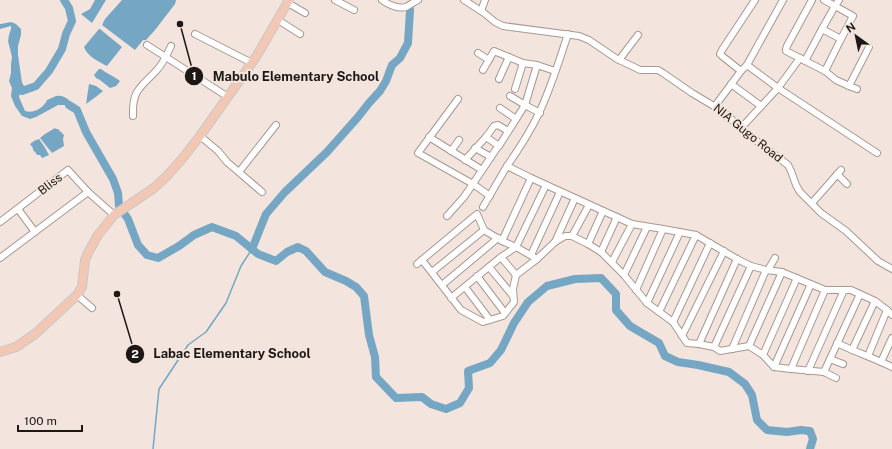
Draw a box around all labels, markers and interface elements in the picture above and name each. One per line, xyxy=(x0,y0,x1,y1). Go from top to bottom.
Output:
north arrow xyxy=(836,16,876,56)
text: N xyxy=(844,20,857,35)
callout: Mabulo Elementary School xyxy=(184,64,387,89)
text: 1 xyxy=(191,69,197,83)
text: Mabulo Elementary School xyxy=(213,69,379,84)
street label: NIA Gugo Road xyxy=(711,101,785,165)
street label: Bliss xyxy=(35,170,65,198)
callout: Labac Elementary School xyxy=(125,341,319,366)
text: Labac Elementary School xyxy=(153,346,311,361)
text: 2 xyxy=(131,347,139,361)
scale bar xyxy=(18,407,82,433)
text: 100 m xyxy=(24,414,57,428)

